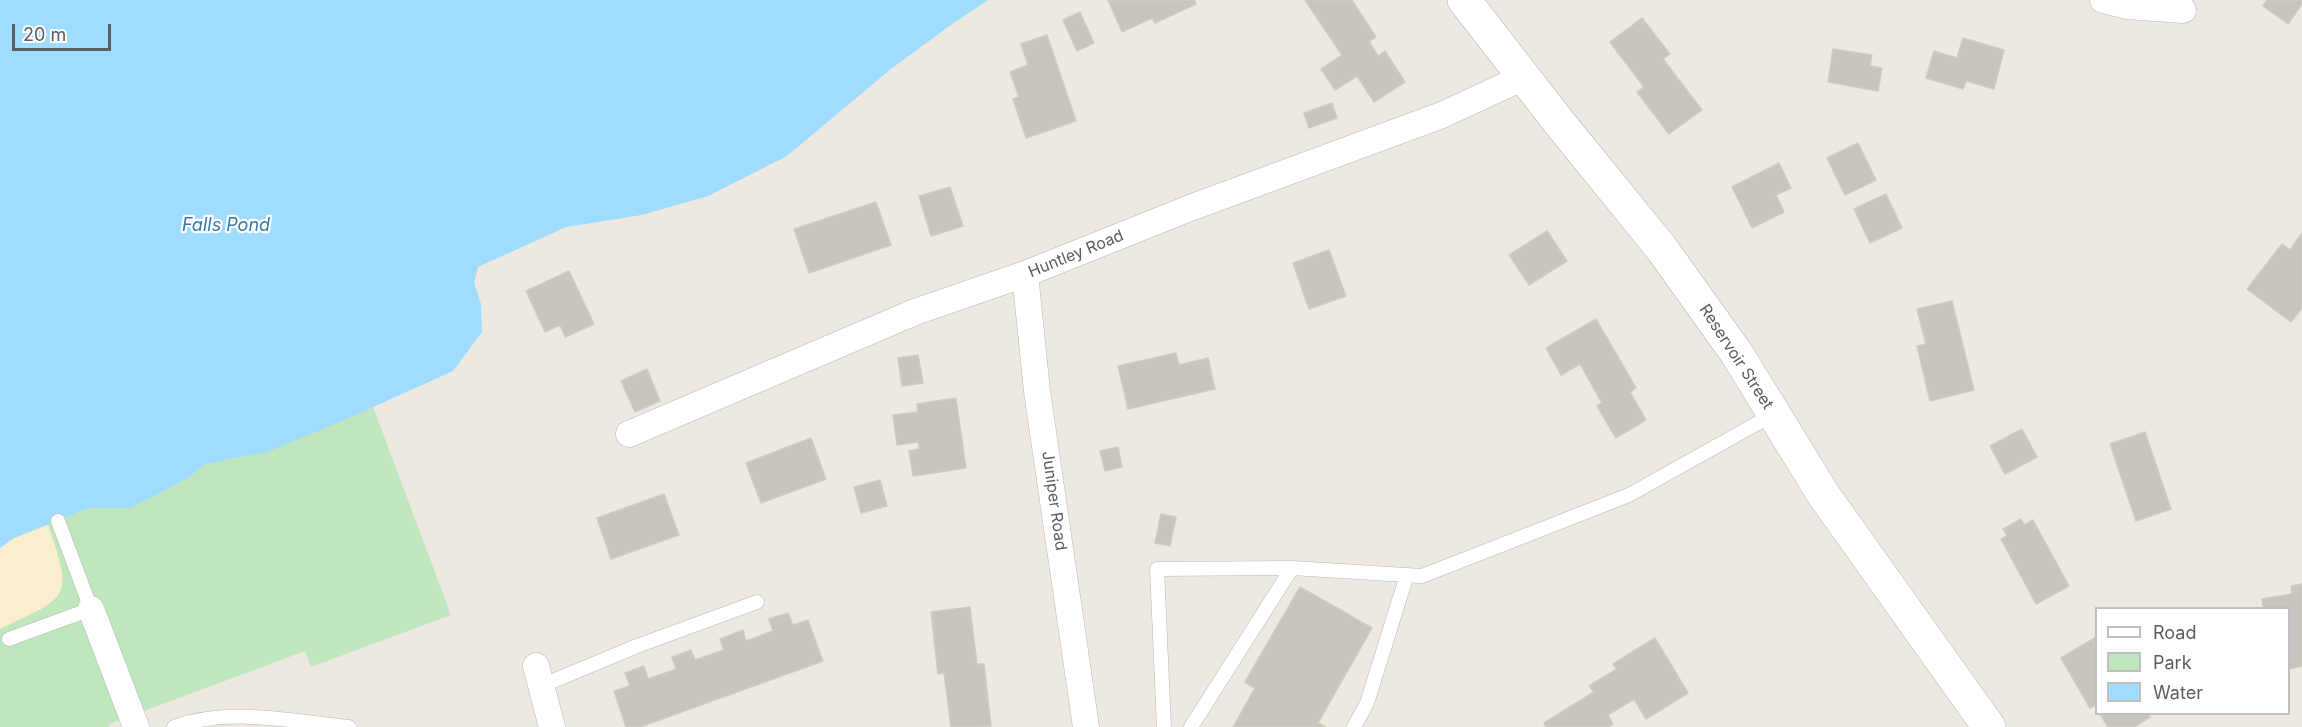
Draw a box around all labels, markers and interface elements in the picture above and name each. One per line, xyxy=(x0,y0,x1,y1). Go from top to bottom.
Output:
scale bar xyxy=(15,12,114,50)
text: 20 m xyxy=(23,24,66,45)
water label: Falls Pond xyxy=(182,215,270,237)
street label: Huntley Road xyxy=(1026,226,1126,282)
street label: Reservoir Street xyxy=(1695,301,1777,413)
street label: Juniper Road xyxy=(1038,450,1070,552)
legend xyxy=(2095,607,2290,715)
text: Road xyxy=(2153,622,2196,643)
text: Park xyxy=(2153,652,2192,673)
text: Water xyxy=(2153,682,2203,703)

